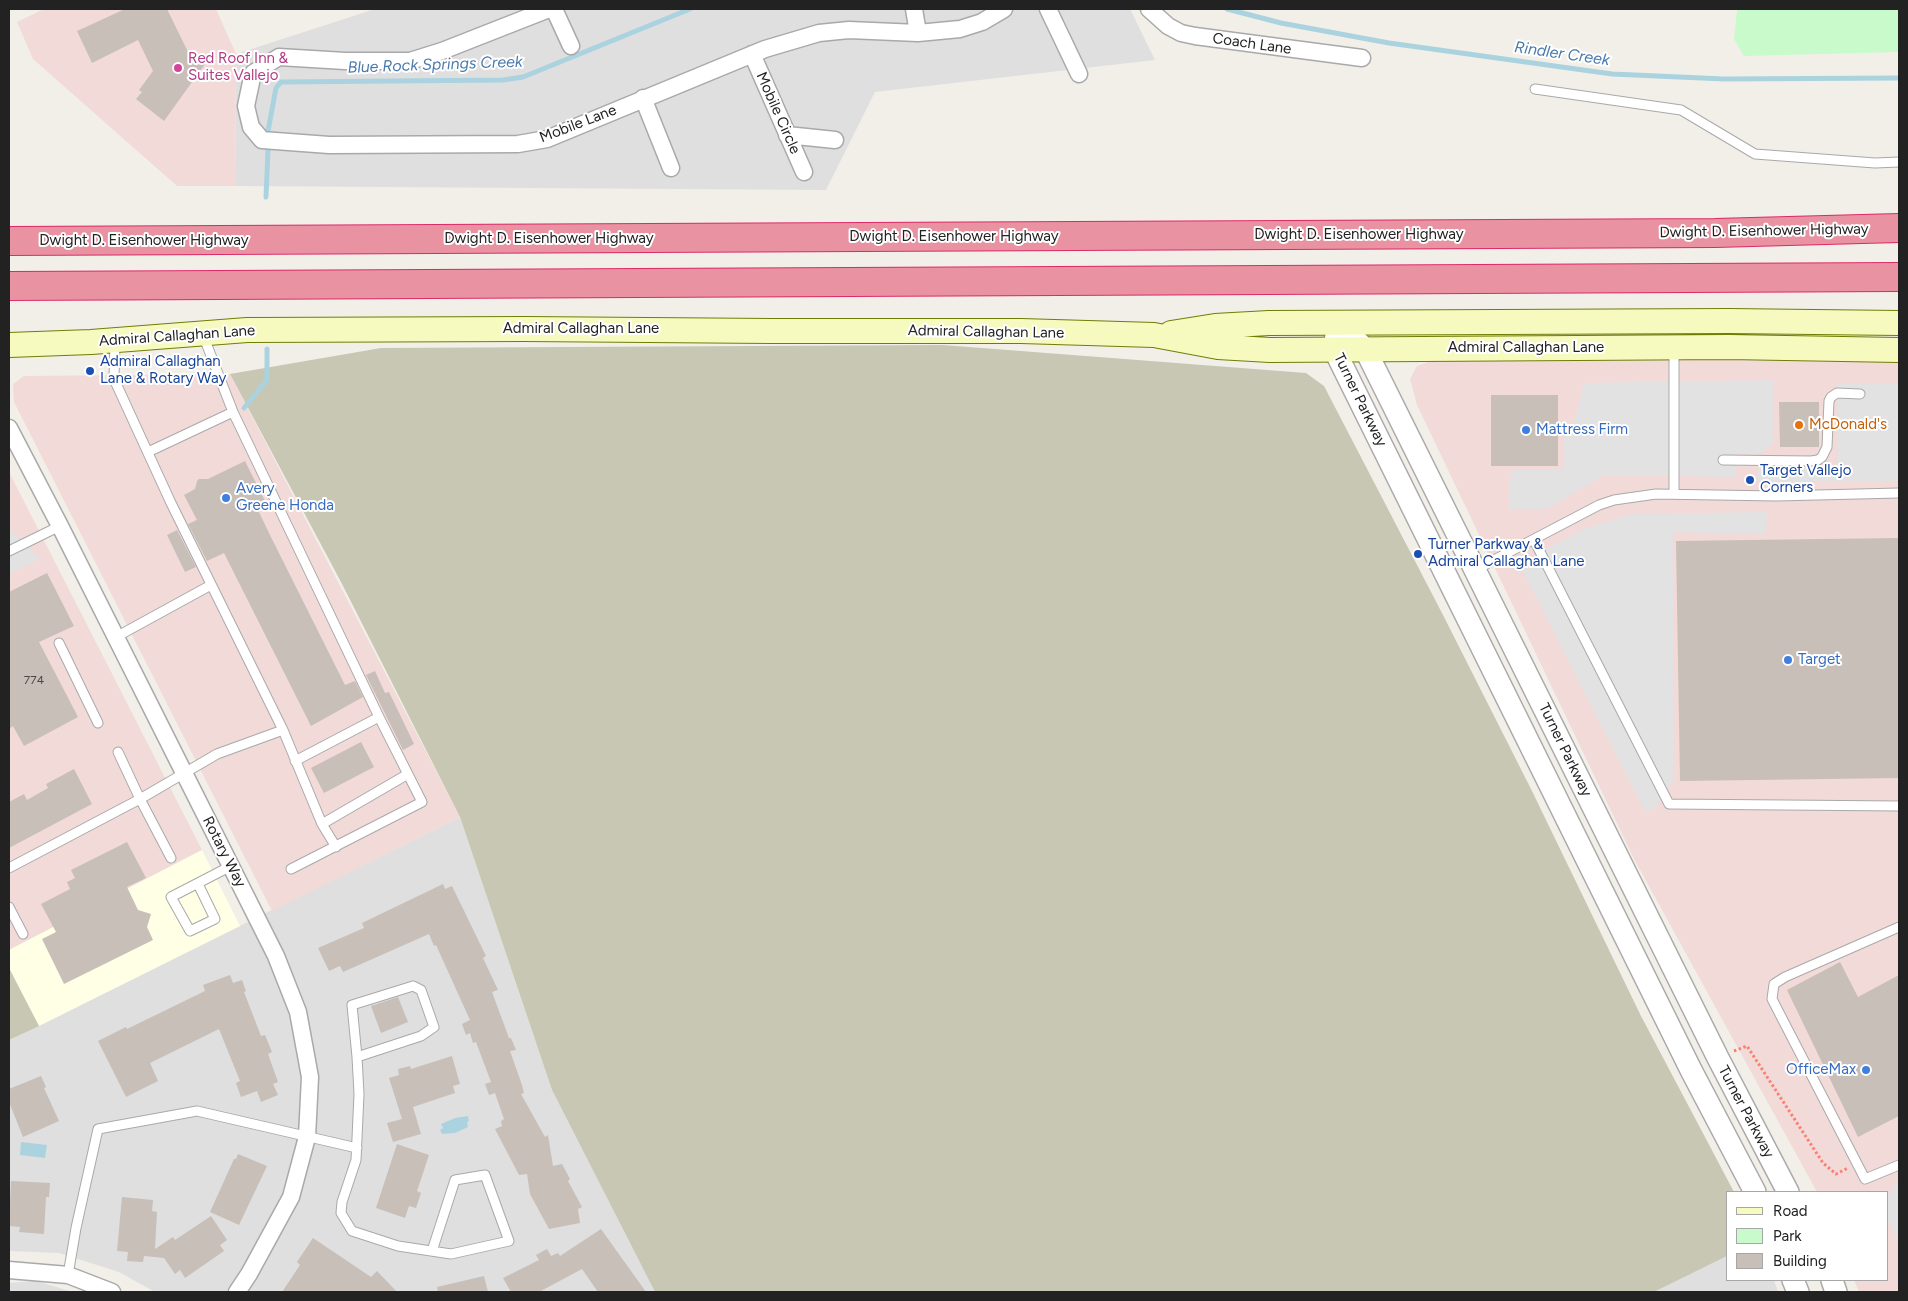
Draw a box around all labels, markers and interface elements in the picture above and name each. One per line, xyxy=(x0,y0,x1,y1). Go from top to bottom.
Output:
street label: Coach Lane xyxy=(1211,30,1293,58)
water label: Rindler Creek xyxy=(1513,38,1611,70)
place label: Red Roof Inn & Suites Vallejo xyxy=(188,50,288,85)
water label: Blue Rock Springs Creek xyxy=(347,52,523,78)
marker: Red Roof Inn & Suites Vallejo xyxy=(172,62,184,74)
street label: Mobile Circle xyxy=(752,69,804,157)
street label: Mobile Lane xyxy=(537,101,619,147)
street label: Dwight D. Eisenhower Highway xyxy=(1659,220,1869,242)
street label: Dwight D. Eisenhower Highway xyxy=(1254,226,1464,244)
street label: Dwight D. Eisenhower Highway xyxy=(849,228,1059,246)
street label: Dwight D. Eisenhower Highway xyxy=(444,230,654,248)
street label: Dwight D. Eisenhower Highway xyxy=(39,232,249,250)
street label: Admiral Callaghan Lane xyxy=(503,320,659,338)
street label: Admiral Callaghan Lane xyxy=(98,322,256,350)
street label: Admiral Callaghan Lane xyxy=(908,322,1064,342)
street label: Admiral Callaghan Lane xyxy=(1448,339,1604,357)
street label: Turner Parkway xyxy=(1330,350,1390,450)
place label: Admiral Callaghan Lane & Rotary Way xyxy=(100,353,226,388)
marker: Admiral Callaghan Lane & Rotary Way xyxy=(84,365,96,377)
place label: McDonald's xyxy=(1809,416,1887,434)
marker: McDonald's xyxy=(1793,419,1805,431)
place label: Mattress Firm xyxy=(1536,421,1628,439)
marker: Mattress Firm xyxy=(1520,424,1532,436)
place label: Target Vallejo Corners xyxy=(1760,462,1851,497)
marker: Target Vallejo Corners xyxy=(1744,474,1756,486)
place label: Avery Greene Honda xyxy=(236,480,334,515)
marker: Avery Greene Honda xyxy=(220,492,232,504)
place label: Turner Parkway & Admiral Callaghan Lane xyxy=(1428,536,1584,571)
marker: Turner Parkway & Admiral Callaghan Lane xyxy=(1412,548,1424,560)
place label: Target xyxy=(1798,651,1841,669)
marker: Target xyxy=(1782,654,1794,666)
house number: 774 xyxy=(24,673,44,687)
street label: Turner Parkway xyxy=(1535,700,1595,800)
street label: Rotary Way xyxy=(198,813,250,891)
place label: OfficeMax xyxy=(1786,1061,1856,1079)
street label: Turner Parkway xyxy=(1714,1063,1778,1161)
marker: OfficeMax xyxy=(1860,1064,1872,1076)
legend xyxy=(1726,1191,1888,1281)
text: Road xyxy=(1773,1202,1808,1220)
text: Park xyxy=(1773,1227,1802,1245)
text: Building xyxy=(1773,1252,1827,1270)

